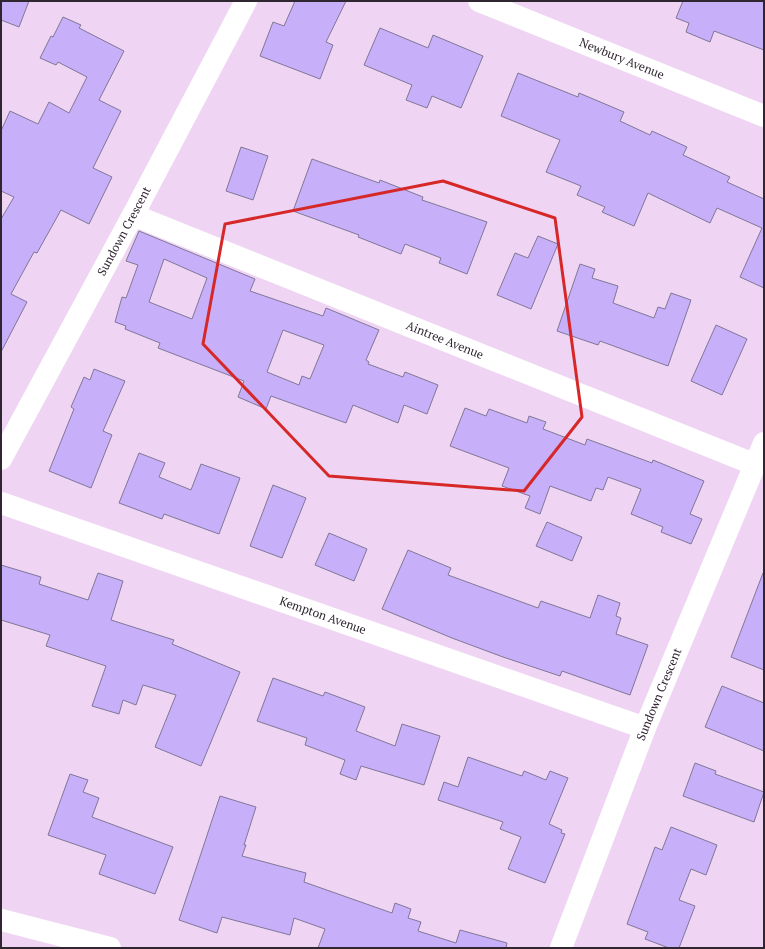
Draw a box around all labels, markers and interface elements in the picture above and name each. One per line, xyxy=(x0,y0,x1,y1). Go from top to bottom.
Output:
street label: Newbury Avenue xyxy=(577,34,667,82)
street label: Sundown Crescent xyxy=(94,183,154,278)
street label: Aintree Avenue xyxy=(404,317,486,362)
street label: Kempton Avenue xyxy=(278,593,368,637)
street label: Sundown Crescent xyxy=(633,645,685,743)

